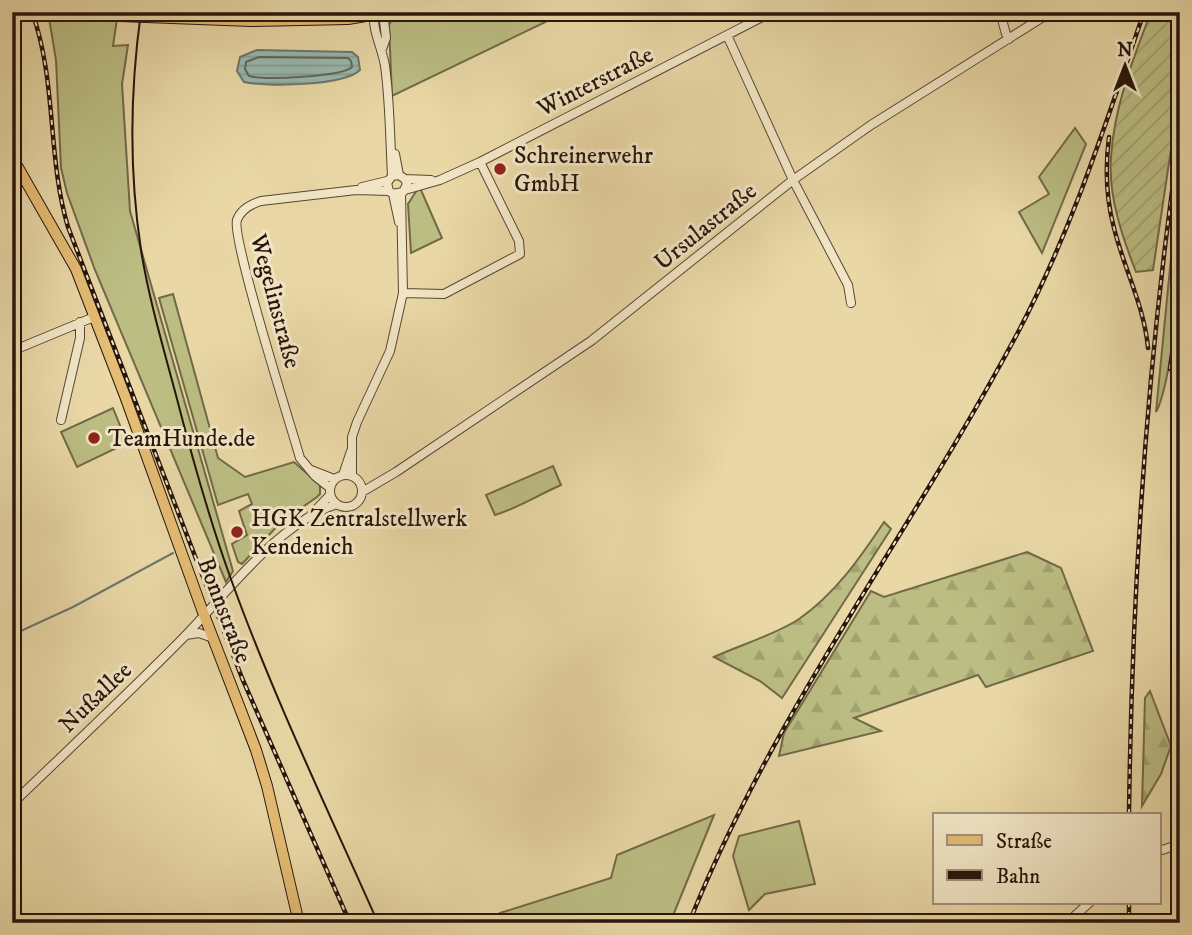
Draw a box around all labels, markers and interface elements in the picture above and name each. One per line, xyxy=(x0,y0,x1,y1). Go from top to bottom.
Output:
north arrow xyxy=(1090,32,1160,102)
text: N xyxy=(1117,39,1133,62)
street label: Winterstraße xyxy=(531,40,659,124)
place label: Schreinerwehr GmbH xyxy=(514,141,653,199)
marker: Schreinerwehr GmbH xyxy=(492,161,508,177)
street label: Ursulastraße xyxy=(648,176,763,277)
street label: Wegelinstraße xyxy=(242,230,307,372)
place label: TeamHunde.de xyxy=(108,424,255,454)
marker: TeamHunde.de xyxy=(86,430,102,446)
place label: HGK Zentralstellwerk Kendenich xyxy=(251,504,467,562)
marker: HGK Zentralstellwerk Kendenich xyxy=(229,524,245,540)
street label: Bonnstraße xyxy=(190,553,258,668)
street label: Nußallee xyxy=(53,656,138,740)
legend xyxy=(933,813,1160,904)
text: Straße xyxy=(996,829,1052,855)
text: Bahn xyxy=(996,864,1040,890)

